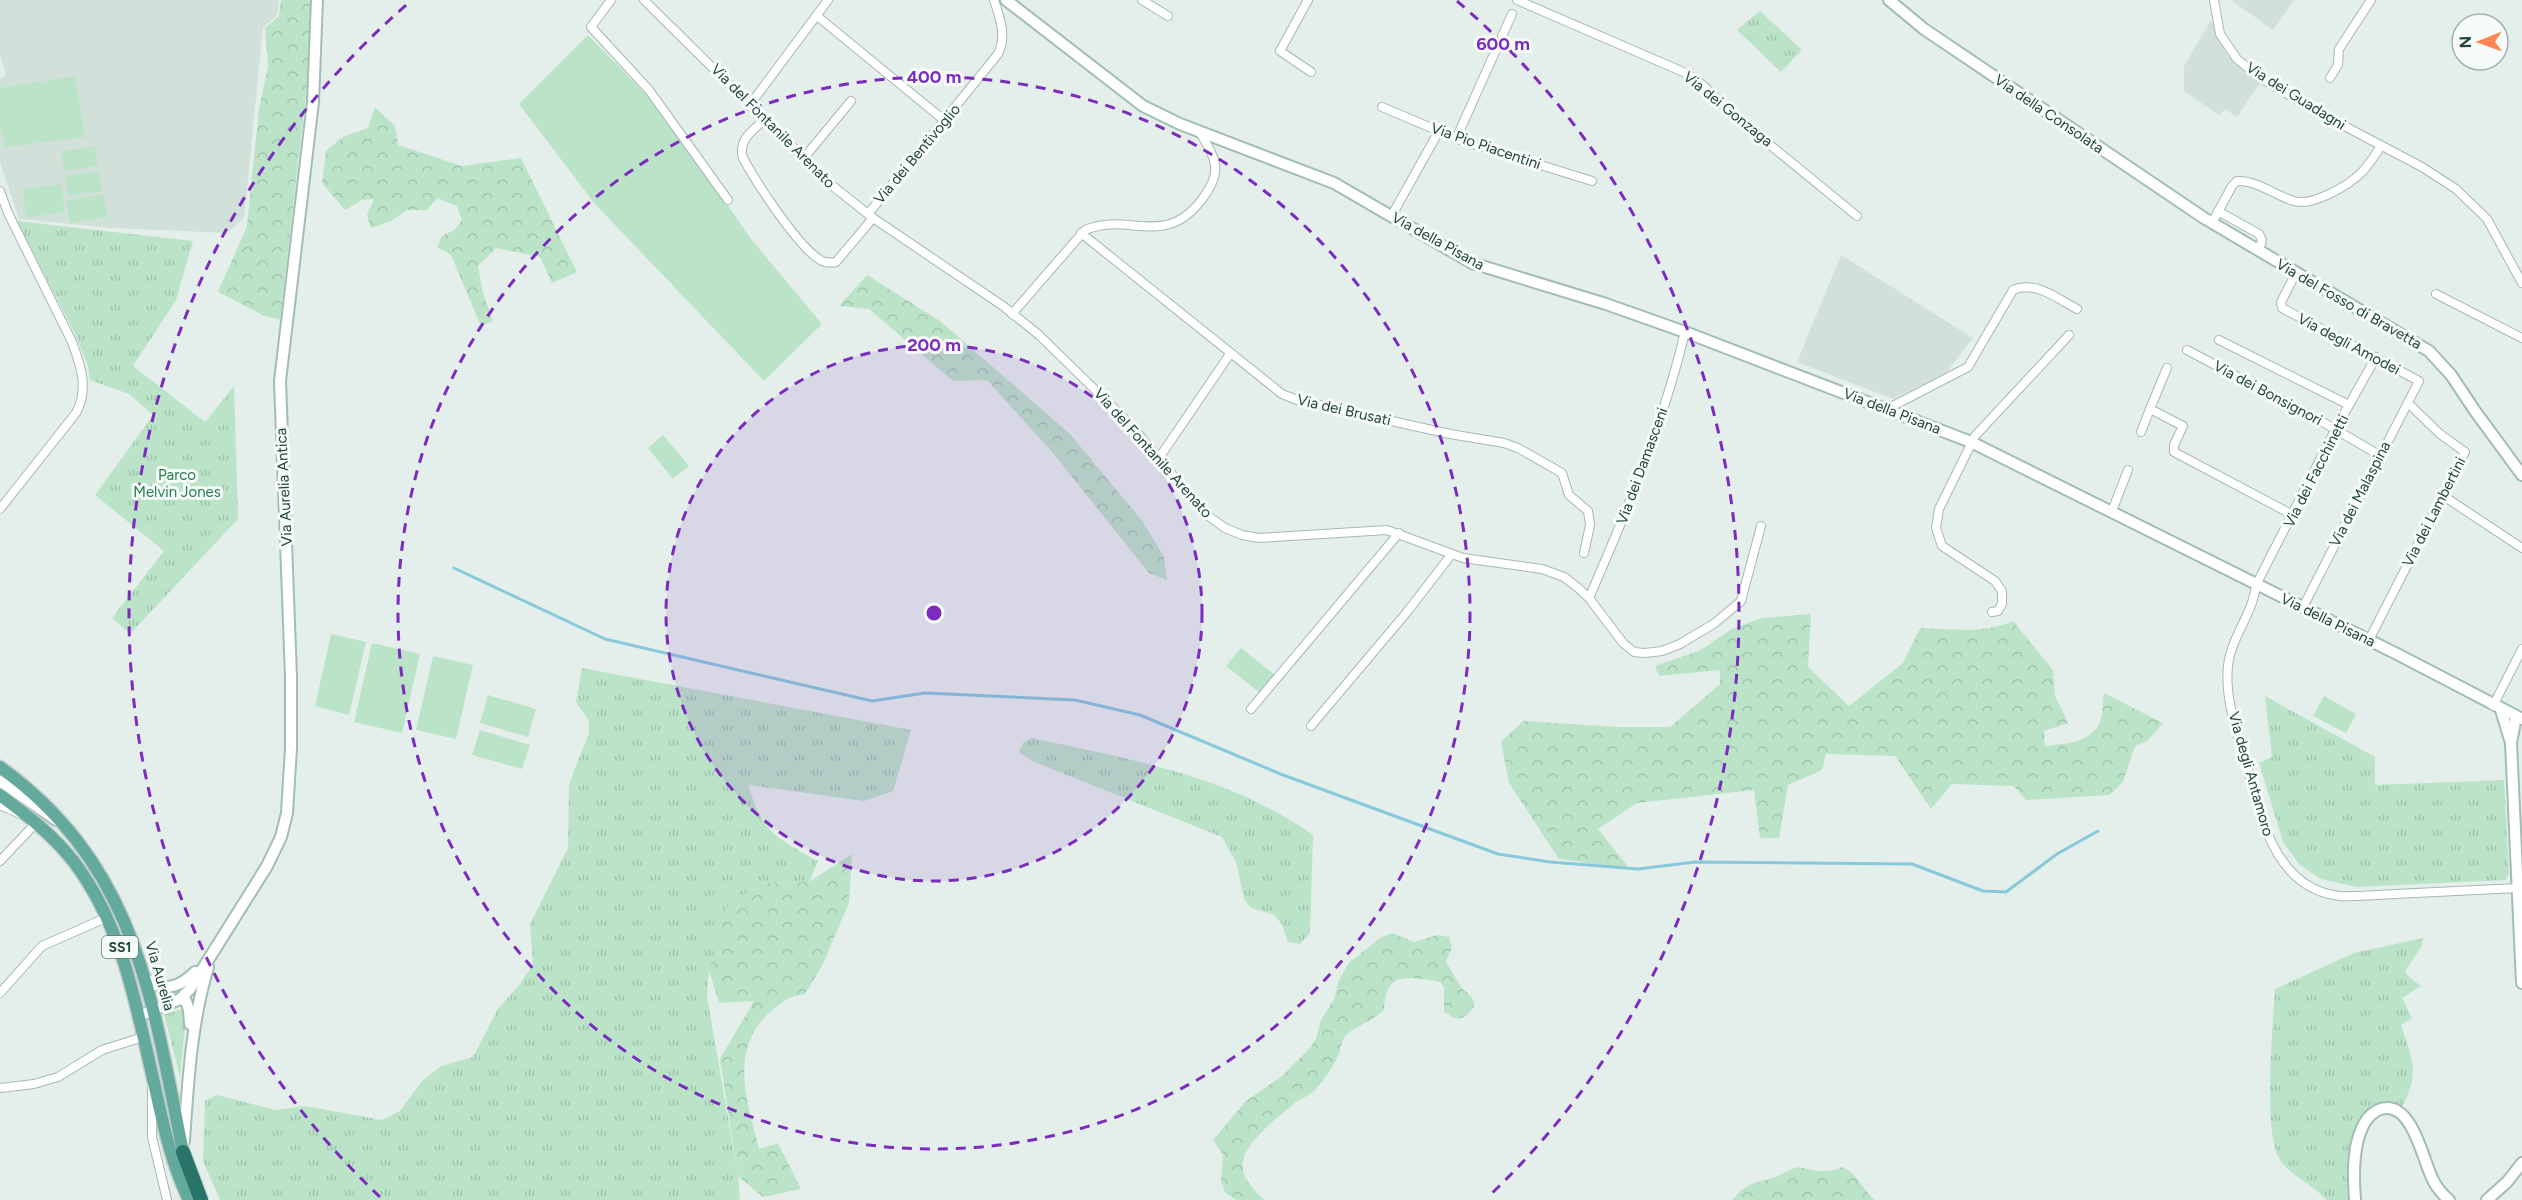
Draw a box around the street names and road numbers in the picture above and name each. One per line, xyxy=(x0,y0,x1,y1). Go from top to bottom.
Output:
street label: Via dei Guadagni xyxy=(2243,58,2349,134)
street label: Via del Fontanile Arenato xyxy=(707,60,839,192)
street label: Via dei Gonzaga xyxy=(1680,68,1776,150)
street label: Via della Consolata xyxy=(1991,71,2107,157)
street label: Via dei Bentivoglio xyxy=(870,100,964,208)
street label: Via Pio Piacentini xyxy=(1429,119,1543,173)
street label: Via della Pisana xyxy=(1389,208,1487,274)
street label: Via del Fosso di Bravetta xyxy=(2273,255,2425,353)
street label: Via degli Amodei xyxy=(2295,309,2403,379)
street label: Via dei Bonsignori xyxy=(2211,357,2325,429)
street label: Via del Fontanile Arenato xyxy=(1090,384,1216,522)
street label: Via della Pisana xyxy=(1841,384,1943,438)
street label: Via dei Brusati xyxy=(1295,390,1393,430)
street label: Via dei Damasceni xyxy=(1613,405,1671,527)
street label: Via dei Facchinetti xyxy=(2280,411,2352,531)
street label: Via Aurelia Antica xyxy=(272,427,296,547)
street label: Via dei Malaspina xyxy=(2326,438,2394,550)
street label: Via dei Lambertini xyxy=(2399,454,2469,570)
street label: Via della Pisana xyxy=(2278,589,2378,651)
street label: Via degli Antamoro xyxy=(2225,710,2277,839)
road number: SS1 xyxy=(102,936,138,958)
street label: Via Aurelia xyxy=(142,939,178,1013)

